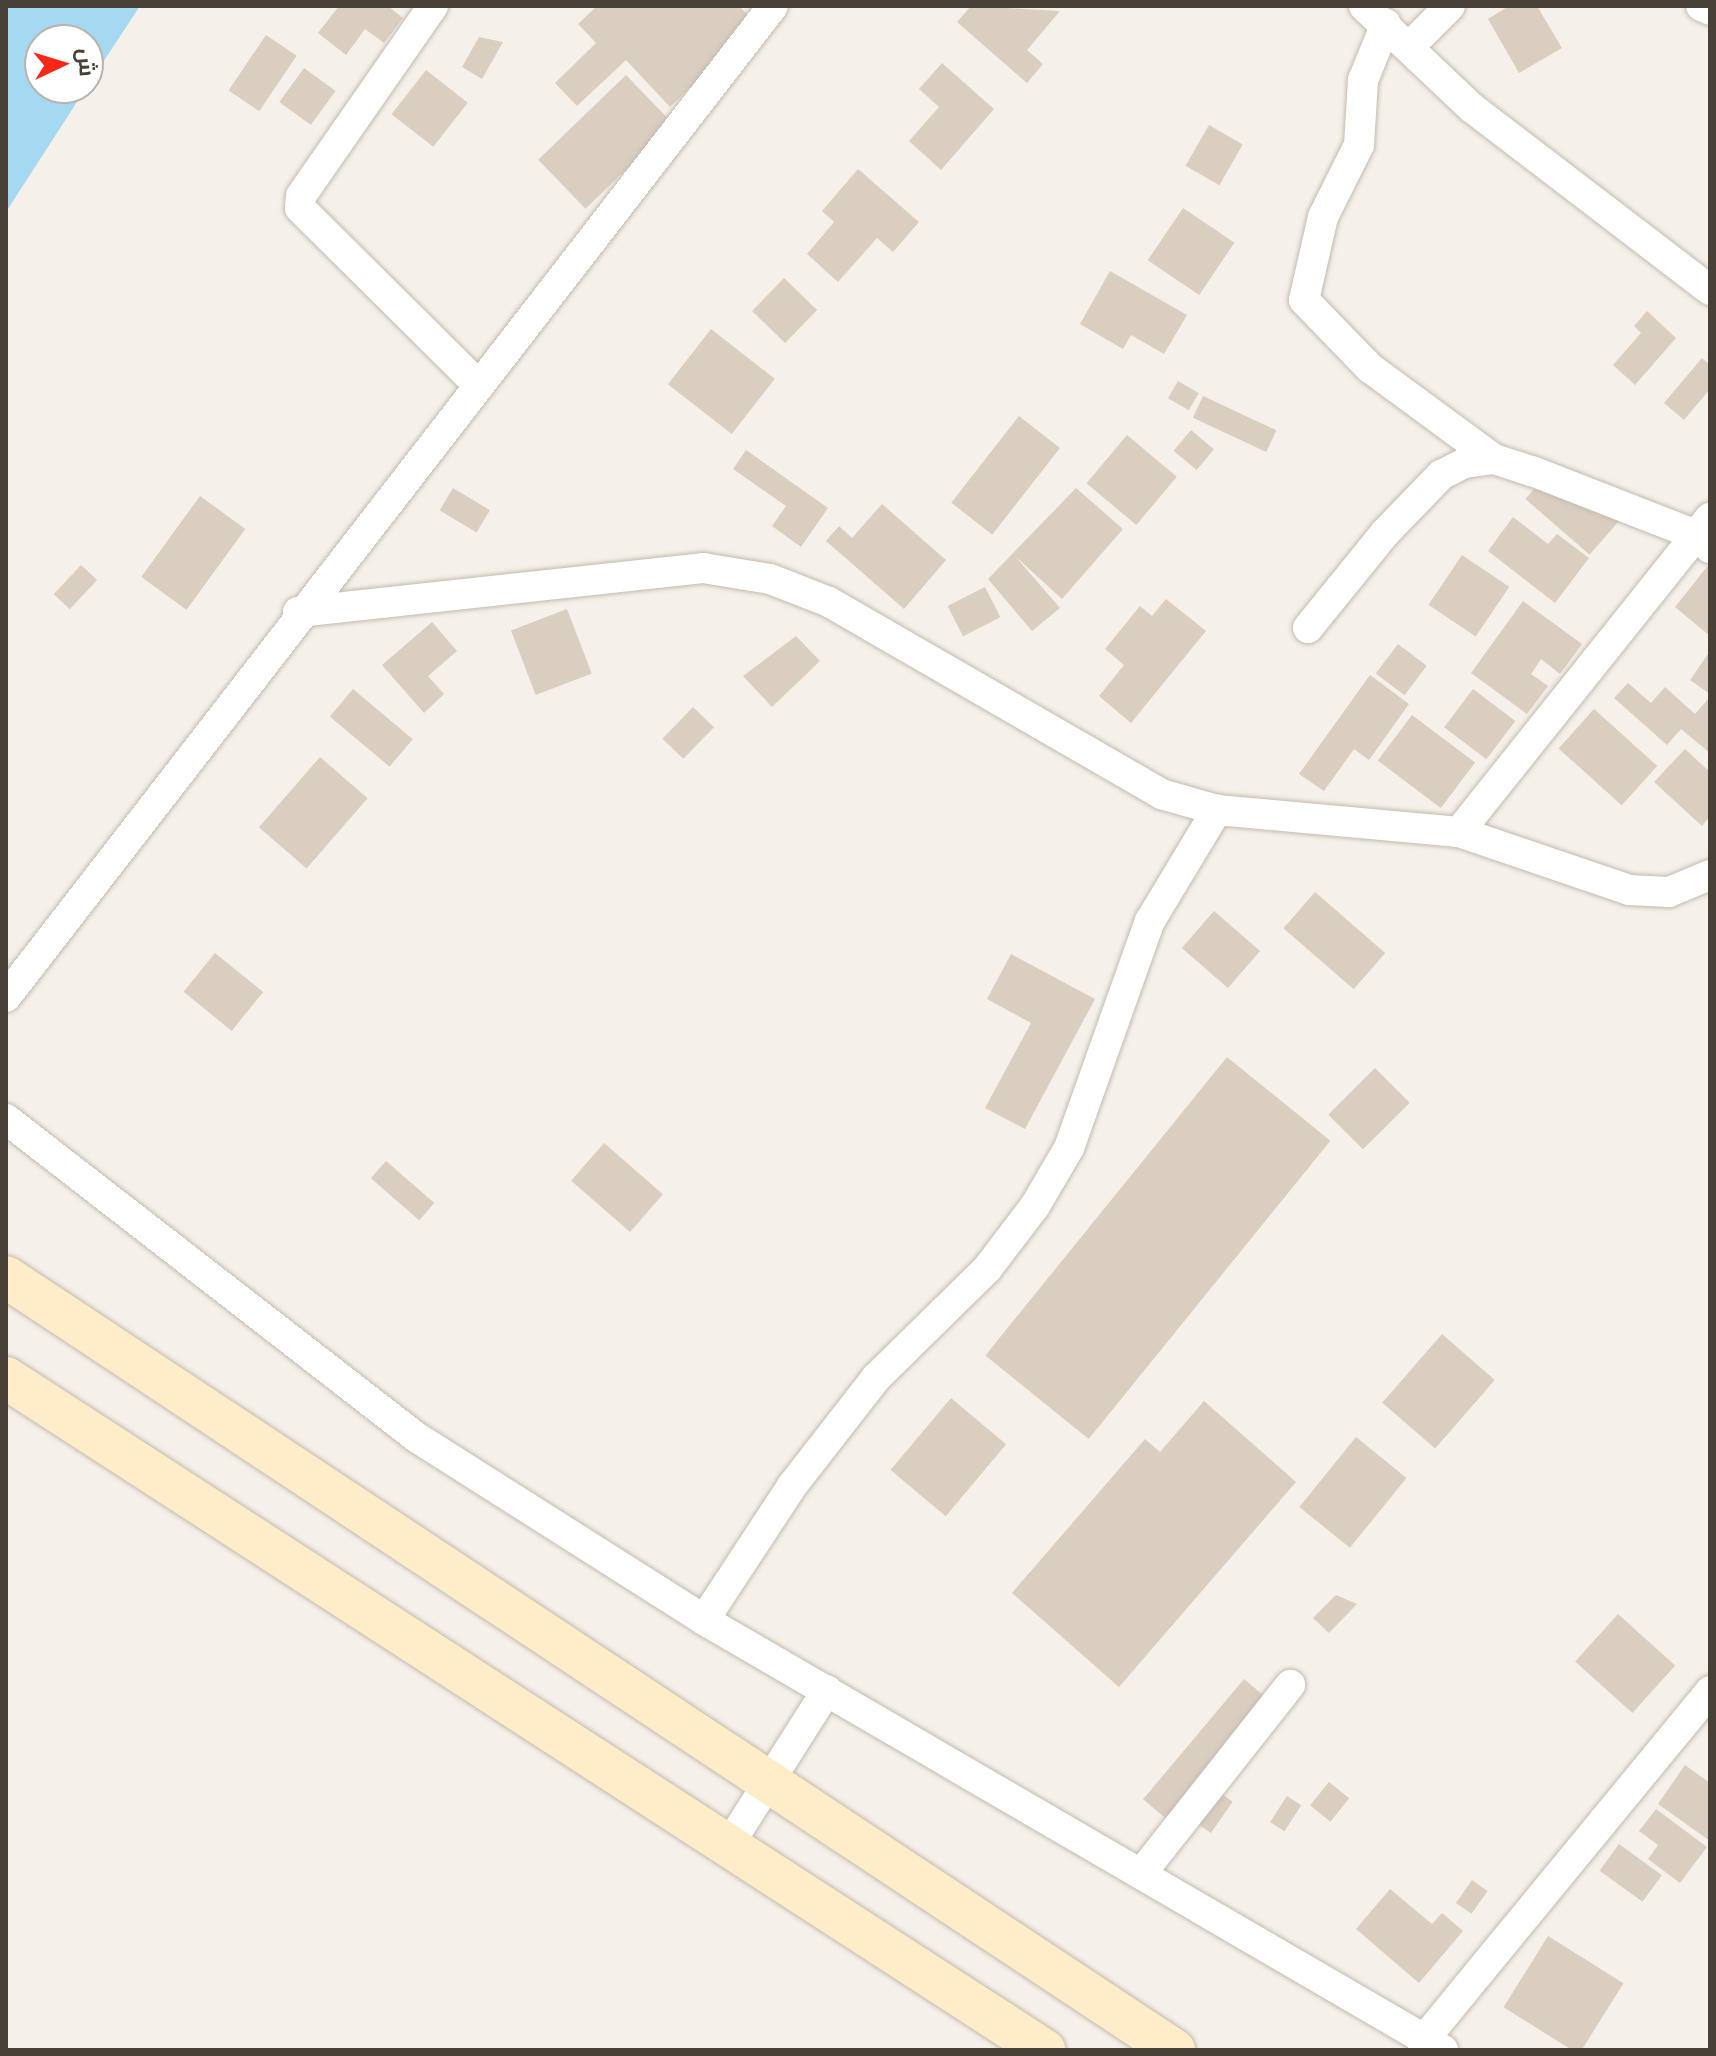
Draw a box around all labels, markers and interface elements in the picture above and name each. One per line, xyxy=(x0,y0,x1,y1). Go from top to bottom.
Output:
north arrow xyxy=(24,24,104,104)
text: ش xyxy=(74,48,98,77)

